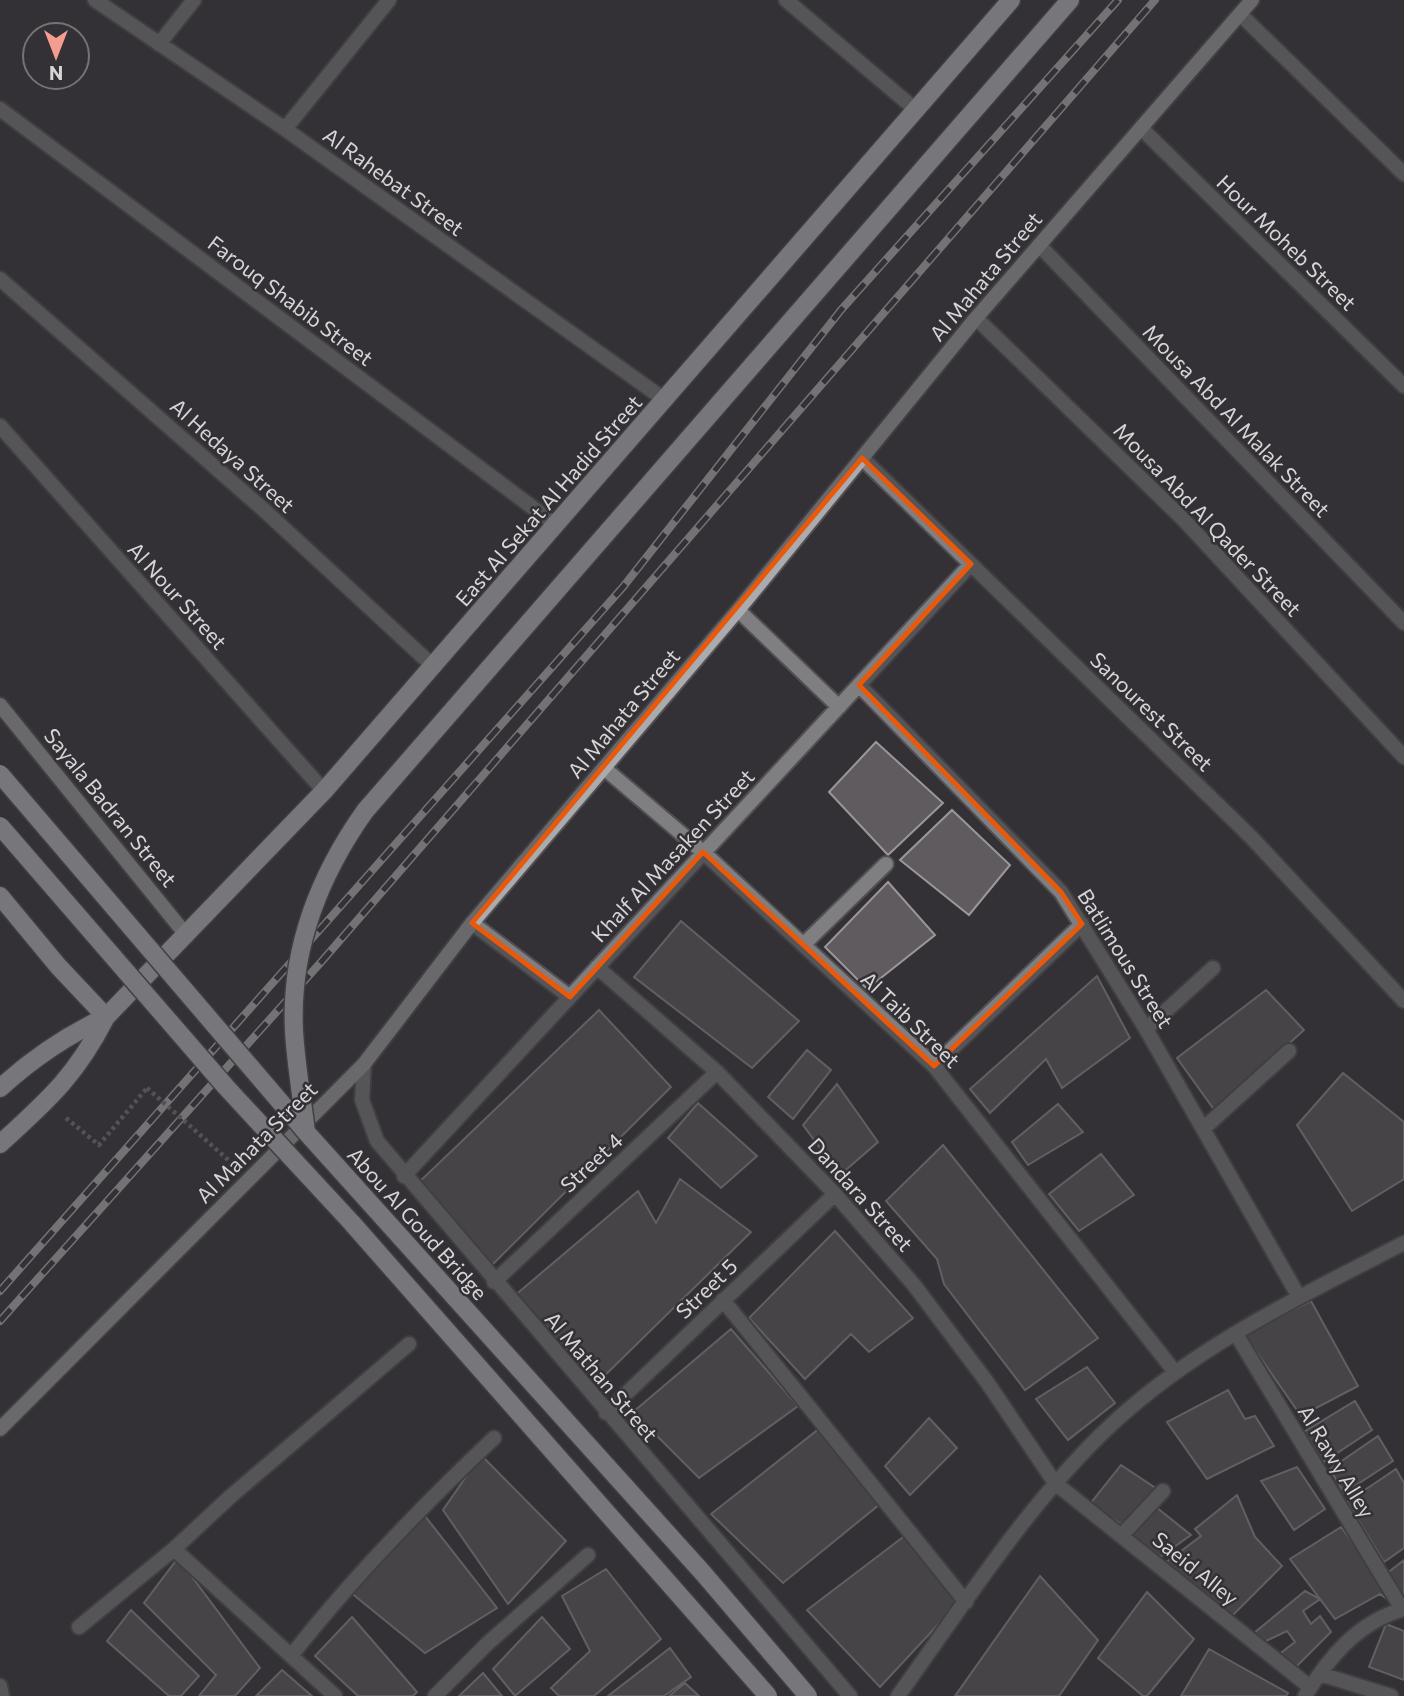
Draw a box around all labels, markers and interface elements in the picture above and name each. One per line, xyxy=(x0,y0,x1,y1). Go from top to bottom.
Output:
north arrow xyxy=(21,21,91,91)
text: N xyxy=(49,62,63,85)
street label: Al Rahebat Street xyxy=(319,122,469,240)
street label: Hour Moheb Street xyxy=(1212,169,1362,315)
street label: Al Mahata Street xyxy=(924,206,1046,346)
street label: Farouq Shabib Street xyxy=(204,230,378,370)
street label: Mousa Abd Al Malak Street xyxy=(1138,319,1336,521)
street label: East Al Sekat Al Hadid Street xyxy=(450,389,646,611)
street label: Al Hedaya Street xyxy=(166,393,300,517)
street label: Mousa Abd Al Qader Street xyxy=(1109,417,1307,621)
street label: Al Nour Street xyxy=(123,536,233,654)
street label: Al Mahata Street xyxy=(562,643,684,783)
street label: Sanourest Street xyxy=(1086,646,1218,776)
street label: Sayala Badran Street xyxy=(40,723,182,891)
street label: Khalf Al Masaken Street xyxy=(585,763,759,947)
street label: Batlimous Street xyxy=(1073,884,1179,1032)
street label: Al Taib Street xyxy=(856,966,966,1072)
street label: Al Mahata Street xyxy=(190,1076,322,1208)
street label: Street 4 xyxy=(555,1127,628,1197)
street label: Dandara Street xyxy=(803,1132,919,1256)
street label: Abou Al Goud Bridge xyxy=(343,1142,493,1304)
street label: Street 5 xyxy=(670,1253,742,1323)
street label: Al Mathan Street xyxy=(540,1306,664,1446)
street label: Al Rawy Alley xyxy=(1294,1400,1381,1522)
street label: Saeid Alley xyxy=(1148,1526,1244,1610)

